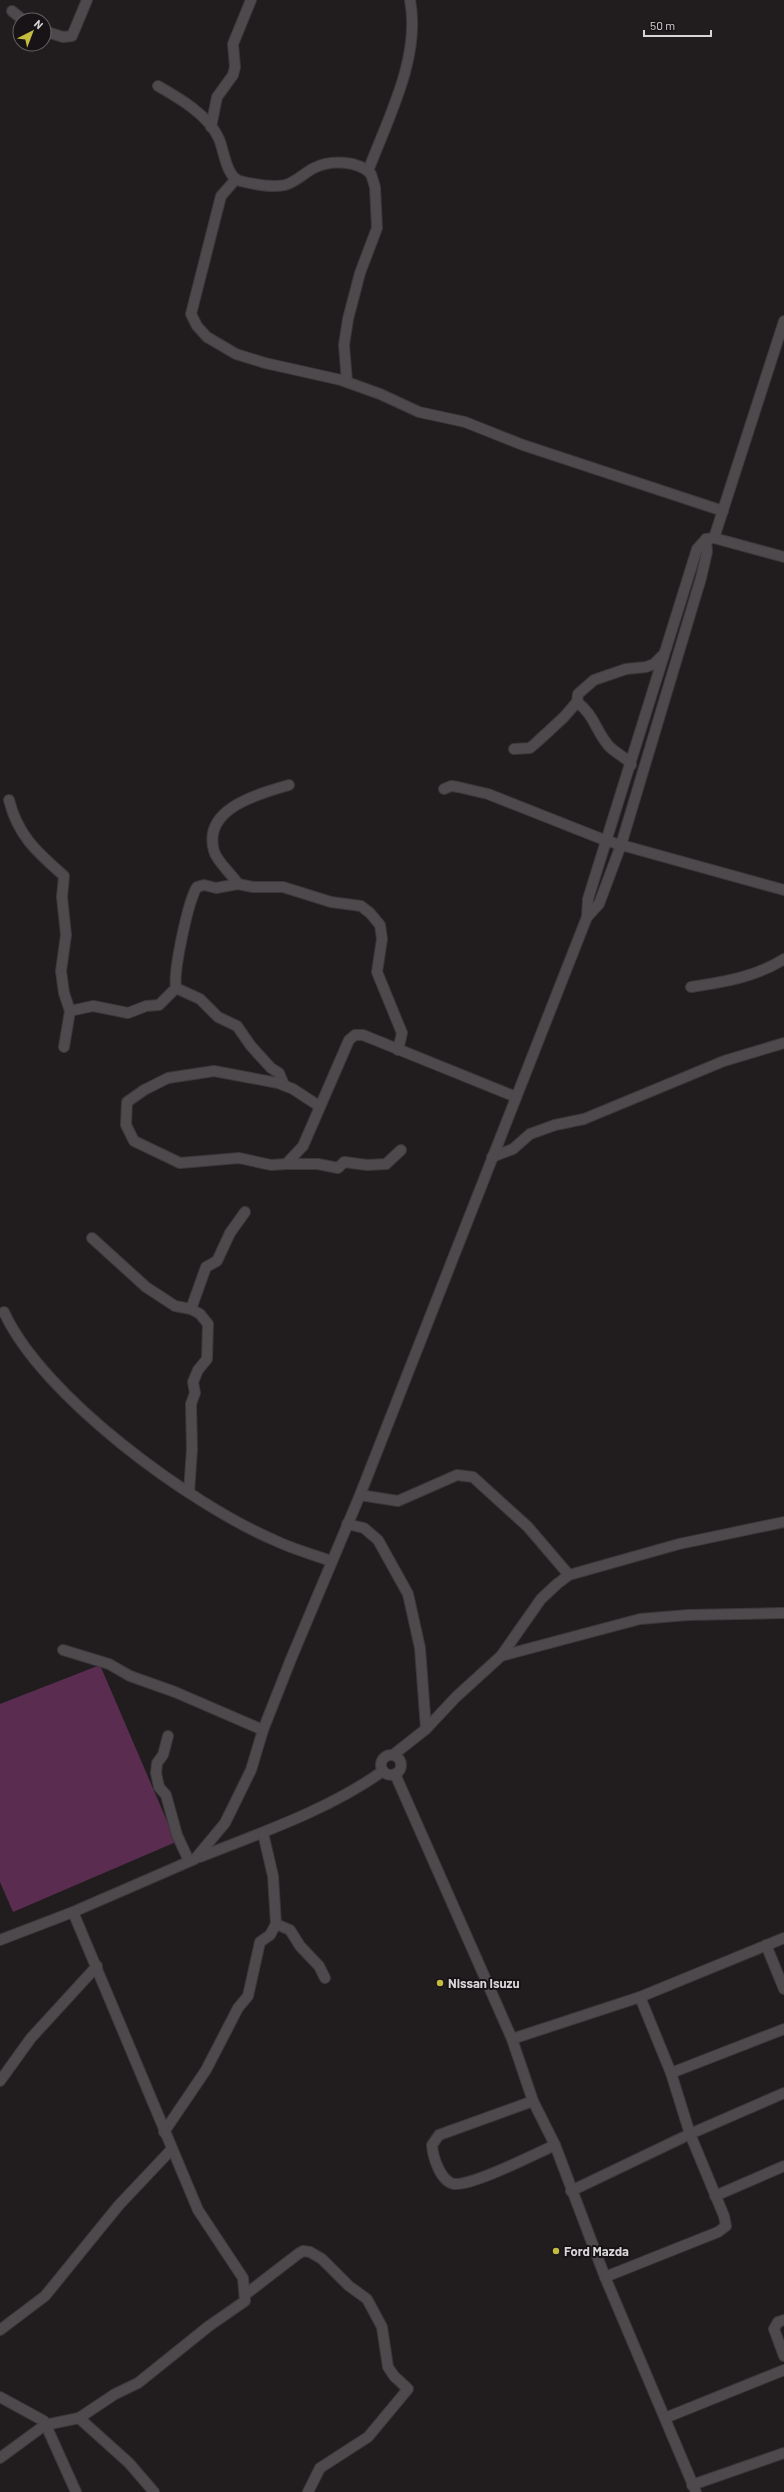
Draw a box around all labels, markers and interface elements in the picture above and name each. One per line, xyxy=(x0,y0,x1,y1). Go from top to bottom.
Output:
north arrow xyxy=(12,12,52,52)
scale bar xyxy=(644,12,711,38)
text: N xyxy=(32,17,46,31)
text: 50 m xyxy=(650,18,675,32)
place label: Nissan Isuzu xyxy=(448,1975,520,1991)
marker: Nissan Isuzu xyxy=(435,1978,445,1988)
place label: Ford Mazda xyxy=(564,2243,629,2259)
marker: Ford Mazda xyxy=(551,2246,561,2256)

